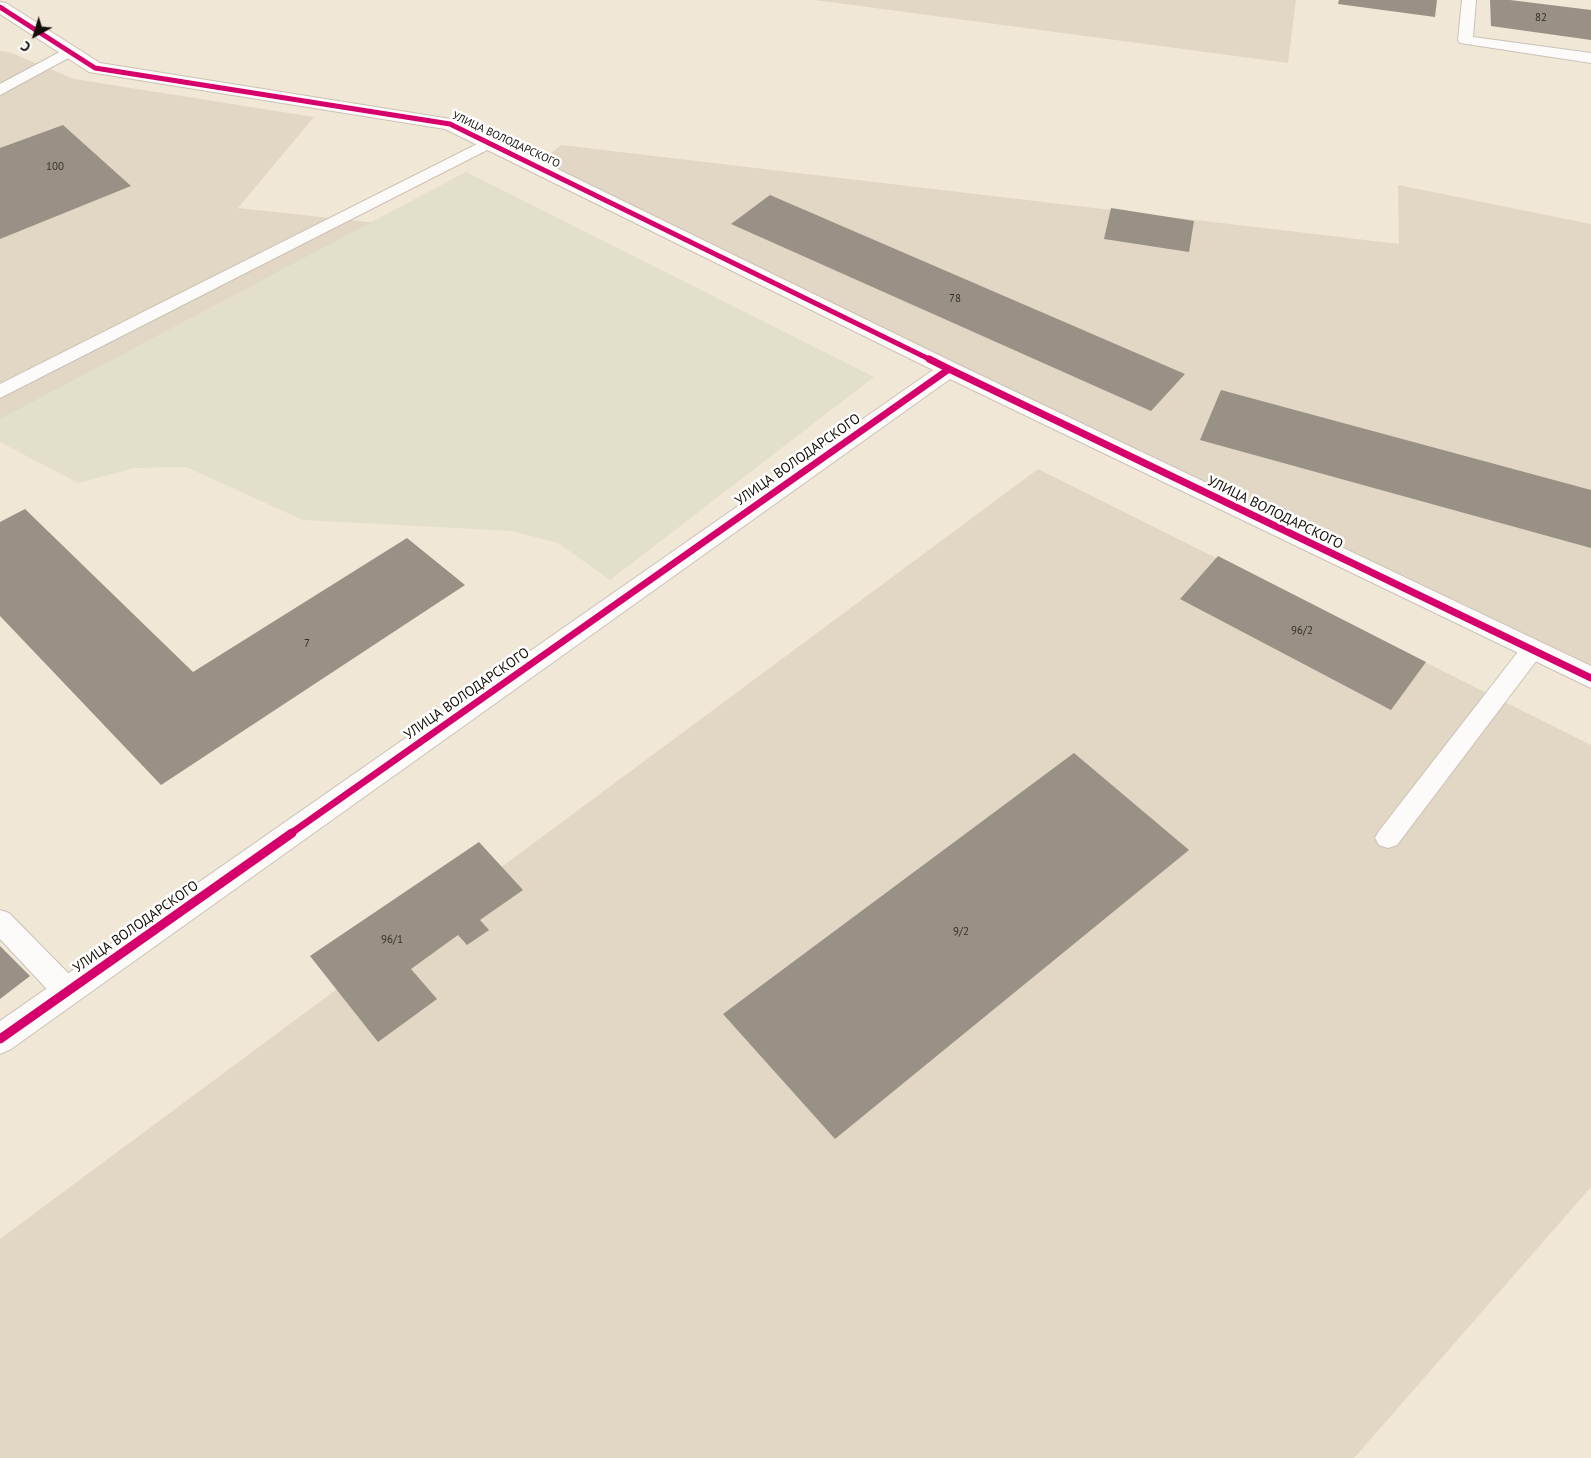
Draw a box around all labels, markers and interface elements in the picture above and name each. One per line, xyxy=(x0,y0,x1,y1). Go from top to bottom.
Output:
north arrow xyxy=(10,10,60,60)
house number: 82 xyxy=(1535,11,1547,25)
text: С xyxy=(17,37,34,56)
street label: УЛИЦА ВОЛОДАРСКОГО xyxy=(450,109,562,171)
house number: 100 xyxy=(46,160,64,174)
house number: 78 xyxy=(949,292,961,306)
street label: УЛИЦА ВОЛОДАРСКОГО xyxy=(732,410,864,510)
street label: УЛИЦА ВОЛОДАРСКОГО xyxy=(1204,473,1346,553)
house number: 96/2 xyxy=(1291,624,1313,638)
house number: 7 xyxy=(304,637,310,651)
street label: УЛИЦА ВОЛОДАРСКОГО xyxy=(401,644,533,744)
street label: УЛИЦА ВОЛОДАРСКОГО xyxy=(70,877,202,977)
house number: 9/2 xyxy=(953,925,969,939)
house number: 96/1 xyxy=(381,933,403,947)

